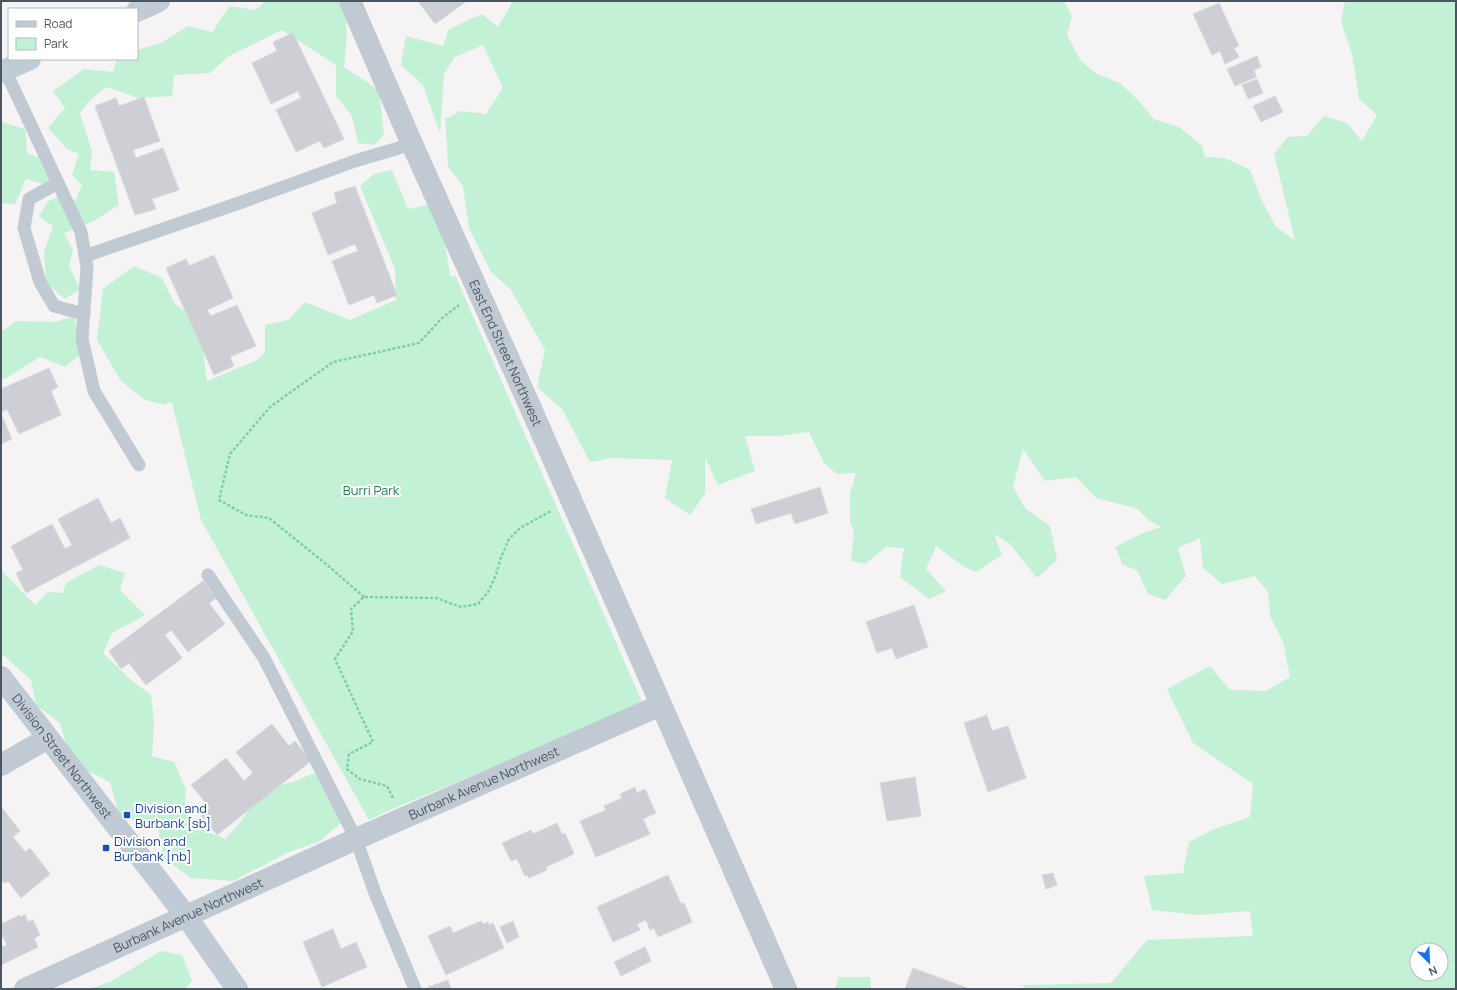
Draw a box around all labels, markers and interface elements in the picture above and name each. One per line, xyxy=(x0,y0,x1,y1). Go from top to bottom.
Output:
legend xyxy=(8,8,138,60)
text: Road xyxy=(44,15,72,32)
text: Park xyxy=(44,35,69,52)
street label: East End Street Northwest xyxy=(465,277,547,429)
park label: Burri Park xyxy=(343,481,400,499)
street label: Division Street Northwest xyxy=(8,690,116,822)
street label: Burbank Avenue Northwest xyxy=(406,742,562,824)
place label: Division and Burbank [sb] xyxy=(135,799,211,832)
marker: Division and Burbank [sb] xyxy=(122,810,132,820)
place label: Division and Burbank [nb] xyxy=(114,832,192,865)
marker: Division and Burbank [nb] xyxy=(101,843,111,853)
street label: Burbank Avenue Northwest xyxy=(110,873,266,957)
north arrow xyxy=(1409,942,1449,982)
text: N xyxy=(1427,963,1440,980)

